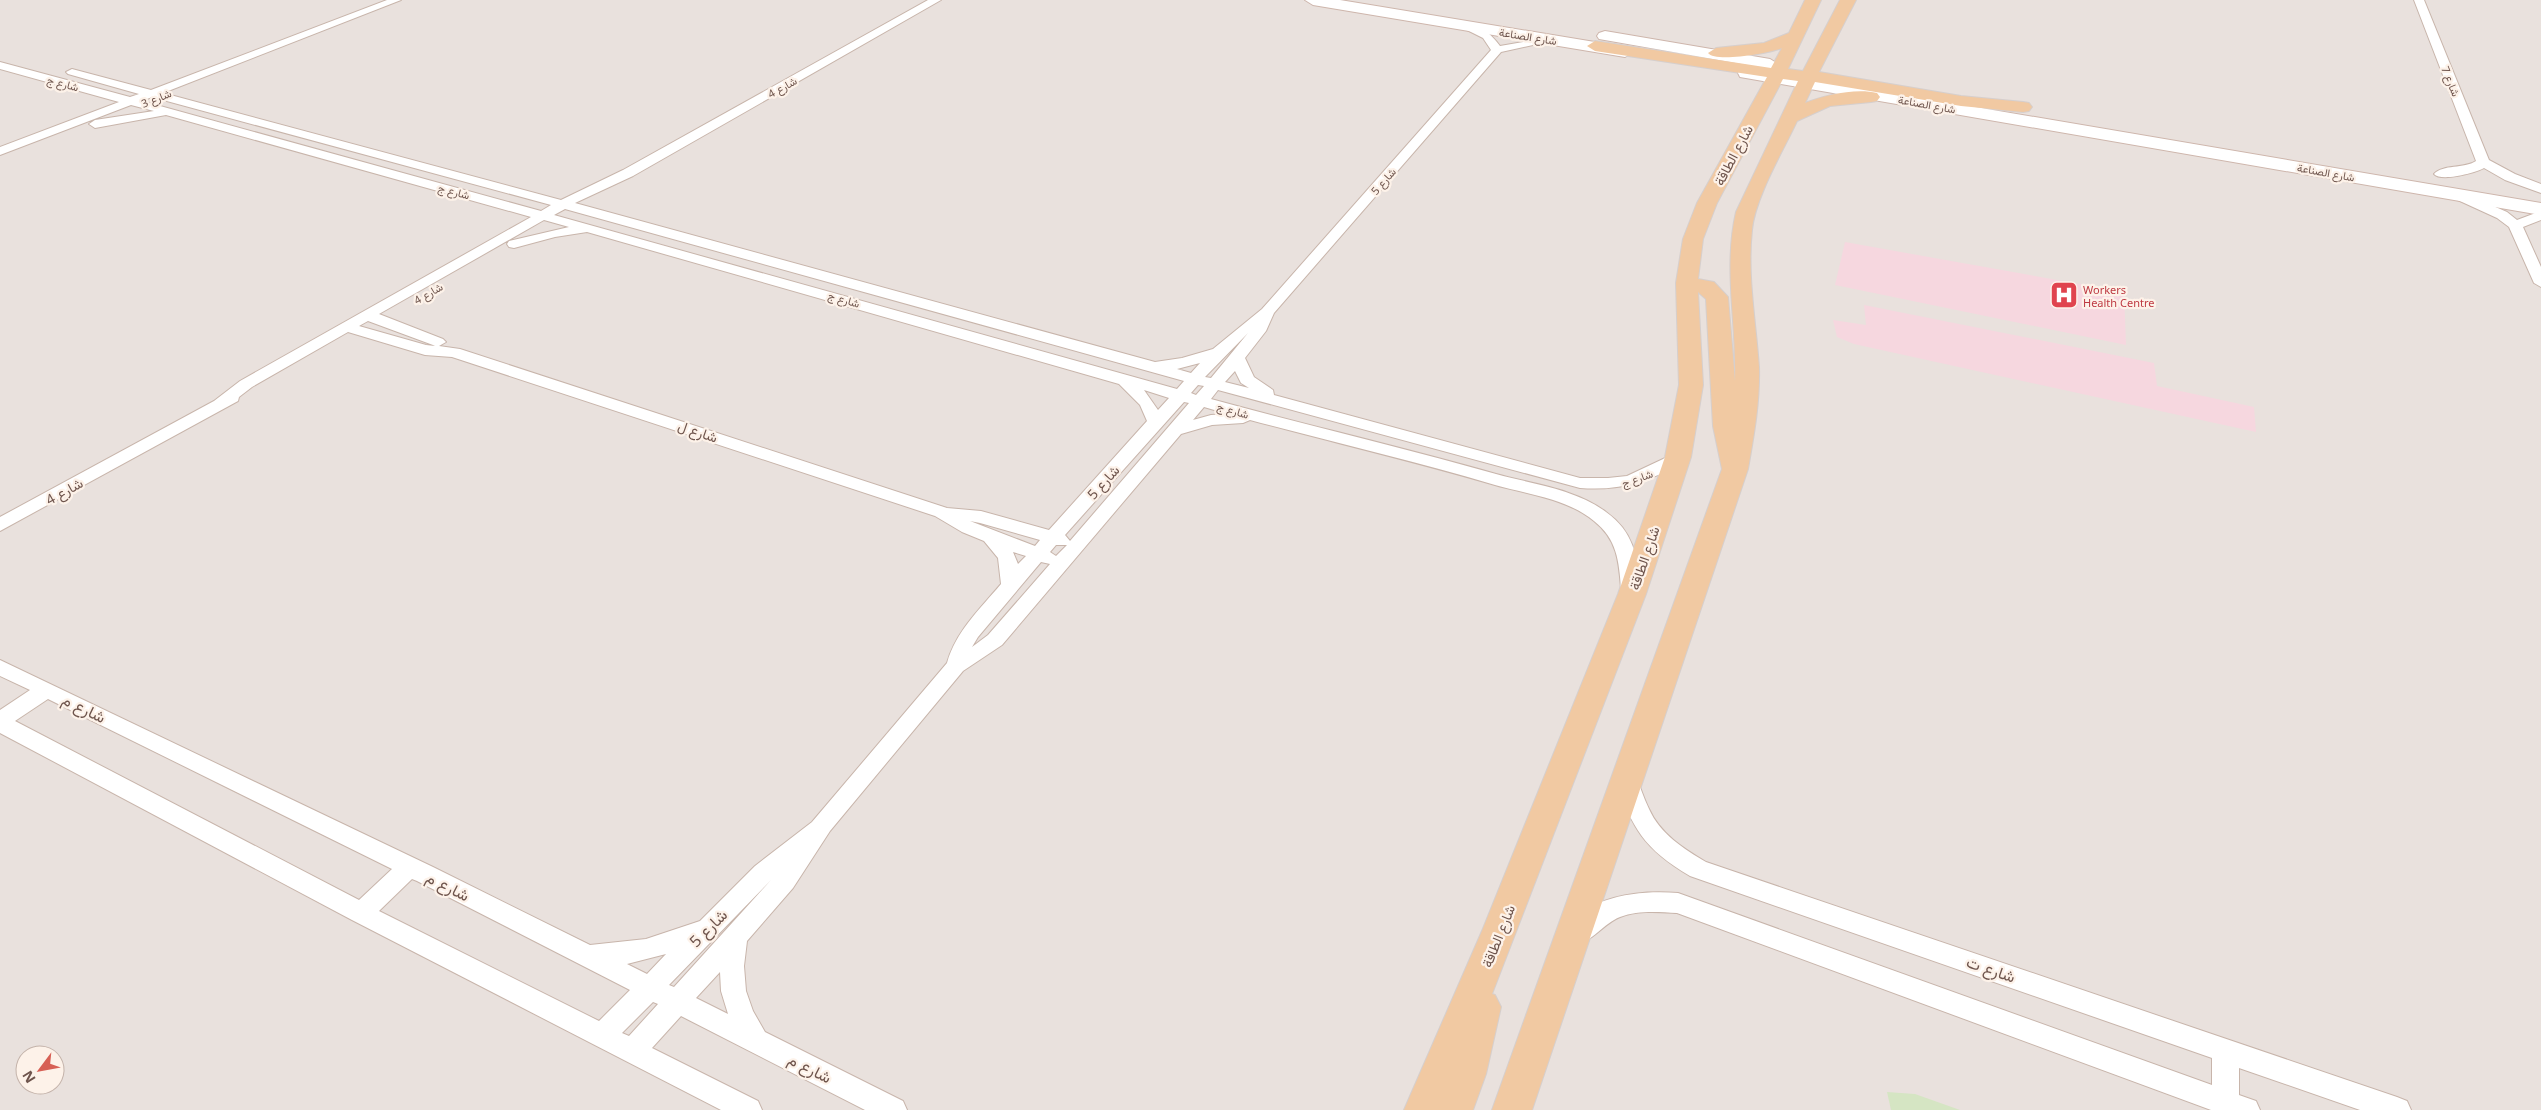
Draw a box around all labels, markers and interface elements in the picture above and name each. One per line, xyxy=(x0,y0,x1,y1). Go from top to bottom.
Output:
street label: شارع الصناعة xyxy=(1498,24,1558,49)
street label: شارع 7 xyxy=(2437,64,2464,99)
street label: شارع ج xyxy=(45,72,81,95)
street label: شارع 4 xyxy=(765,73,800,102)
street label: شارع 3 xyxy=(139,85,174,112)
street label: شارع الصناعة xyxy=(1897,92,1957,117)
street label: شارع الطاقة xyxy=(1709,121,1759,189)
street label: شارع الصناعة xyxy=(2296,160,2356,185)
street label: شارع 5 xyxy=(1367,164,1400,198)
street label: شارع ج xyxy=(436,180,472,203)
street label: شارع 4 xyxy=(411,279,446,308)
hospital icon: Workers Health Centre xyxy=(2049,280,2079,310)
place label: Workers Health Centre xyxy=(2083,282,2154,310)
street label: شارع ج xyxy=(826,287,862,312)
street label: شارع ج xyxy=(1215,398,1251,423)
street label: شارع ل xyxy=(675,415,720,449)
street label: شارع 5 xyxy=(1083,461,1125,504)
street label: شارع ج xyxy=(1619,466,1655,491)
street label: شارع 4 xyxy=(42,473,87,511)
street label: شارع الطاقة xyxy=(1624,524,1666,593)
street label: شارع م xyxy=(58,688,109,729)
street label: شارع م xyxy=(422,866,473,907)
street label: شارع الطاقة xyxy=(1477,902,1521,971)
street label: شارع 5 xyxy=(684,904,733,953)
street label: شارع ت xyxy=(1963,950,2018,989)
north arrow xyxy=(15,1045,65,1095)
street label: شارع م xyxy=(784,1048,835,1089)
text: N xyxy=(17,1067,40,1087)

